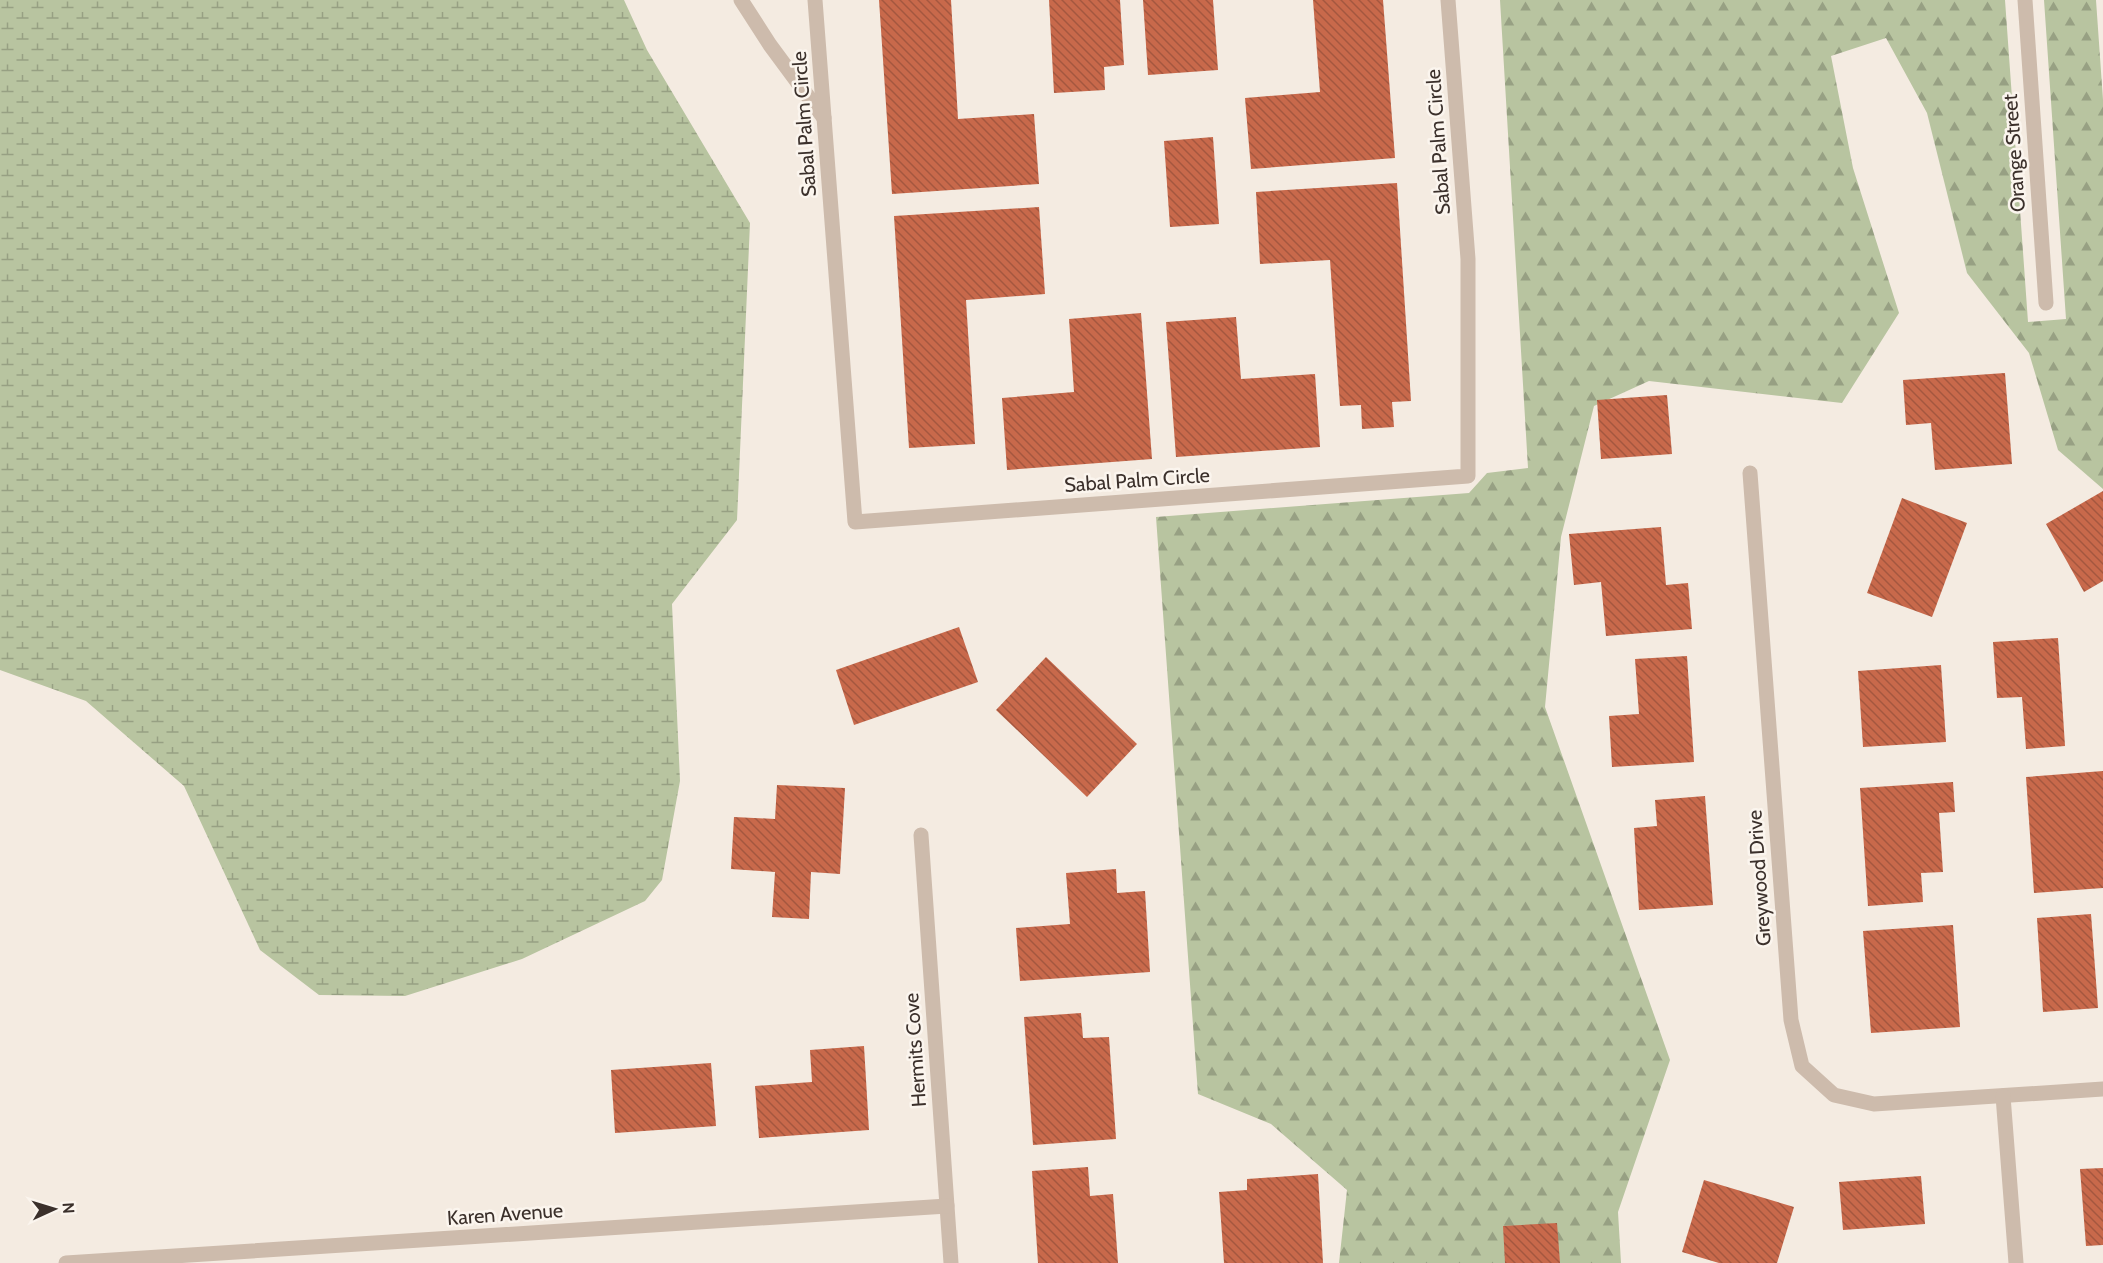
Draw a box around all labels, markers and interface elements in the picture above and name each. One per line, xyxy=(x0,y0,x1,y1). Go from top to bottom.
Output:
street label: Sabal Palm Circle xyxy=(787,50,821,198)
street label: Sabal Palm Circle xyxy=(1421,68,1455,216)
street label: Orange Street xyxy=(1998,93,2030,213)
street label: Sabal Palm Circle xyxy=(1063,463,1211,497)
street label: Greywood Drive xyxy=(1742,809,1776,947)
street label: Hermits Cove xyxy=(899,992,931,1108)
north arrow xyxy=(24,1179,84,1239)
street label: Karen Avenue xyxy=(446,1198,564,1230)
text: N xyxy=(59,1202,78,1214)

